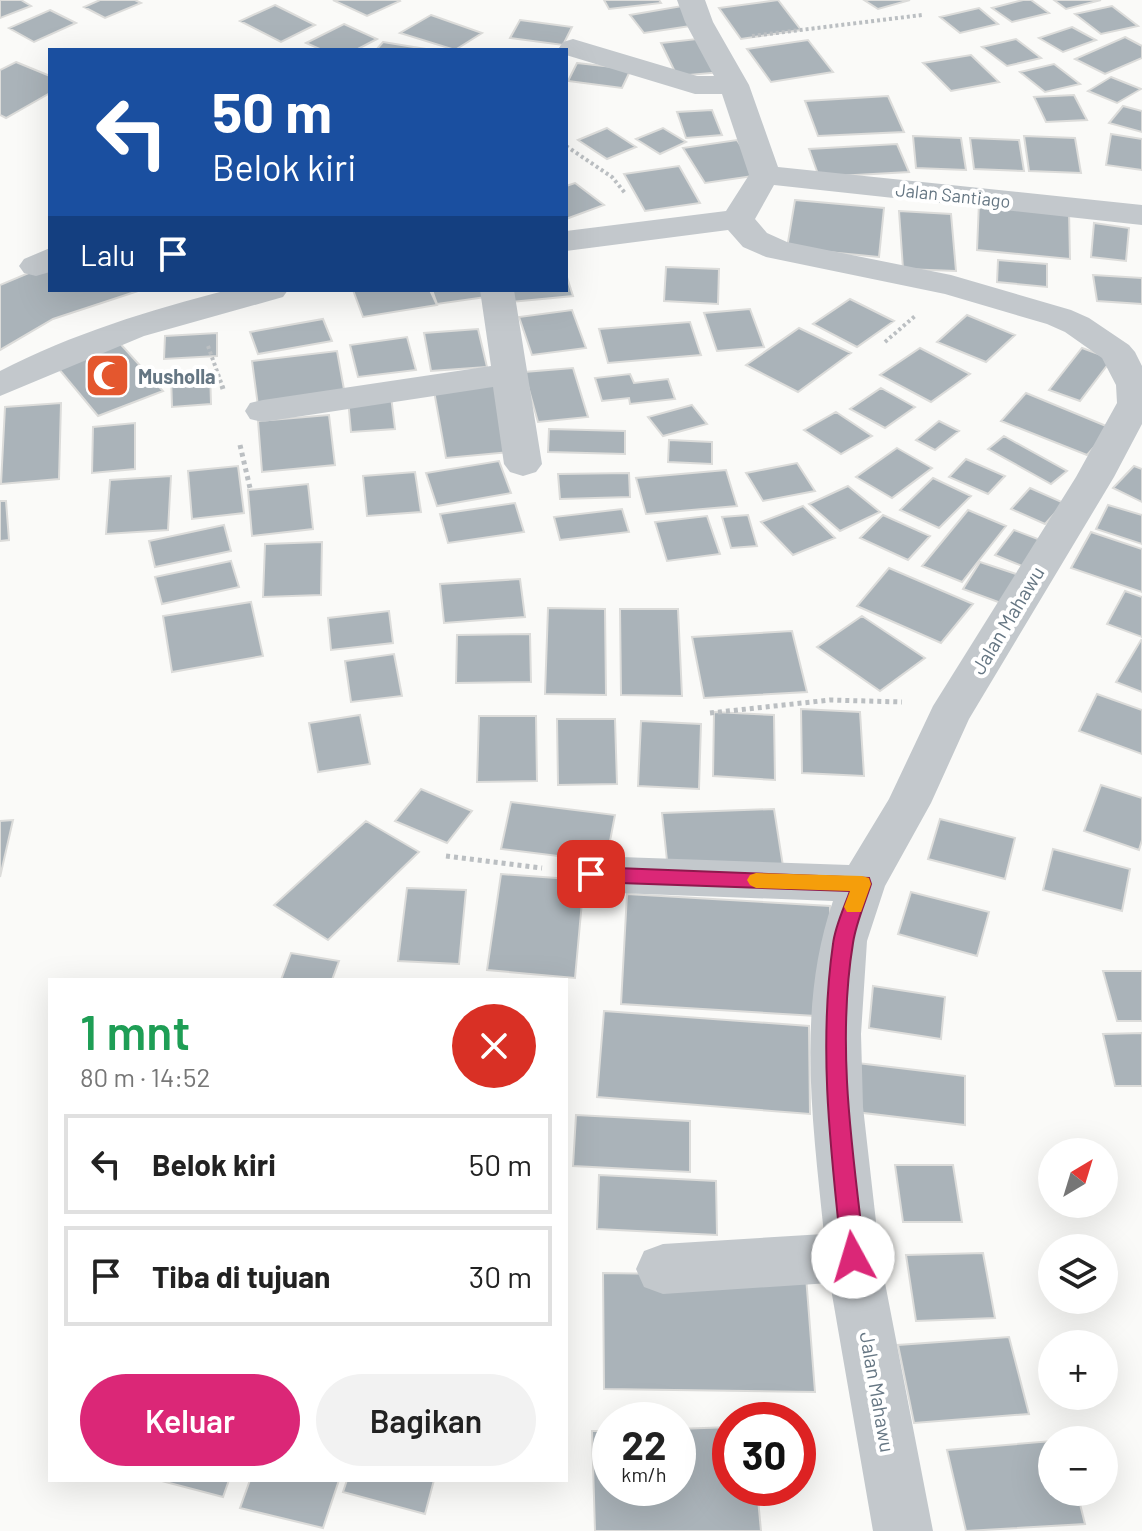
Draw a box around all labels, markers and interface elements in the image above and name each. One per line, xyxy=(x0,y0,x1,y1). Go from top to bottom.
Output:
text: 50 m xyxy=(212,77,332,144)
icon: left xyxy=(80,80,184,184)
text: Belok kiri xyxy=(212,145,356,188)
street label: Jalan Santiago xyxy=(894,178,1012,212)
icon: arrive xyxy=(151,232,195,276)
text: Lalu xyxy=(80,236,135,272)
mosque icon: Musholla xyxy=(83,352,131,400)
place label: Musholla xyxy=(138,364,216,388)
street label: Jalan Mahawu xyxy=(965,562,1049,678)
pin xyxy=(557,840,625,908)
icon: arrive xyxy=(569,852,613,896)
text: 1 mnt xyxy=(80,1002,190,1060)
button: close xyxy=(452,1004,536,1088)
text: 80 m · 14:52 xyxy=(80,1061,210,1092)
north arrow xyxy=(1038,1138,1118,1218)
map controls xyxy=(1038,1138,1118,1506)
icon: left xyxy=(84,1142,128,1186)
text: Belok kiri xyxy=(152,1146,276,1182)
text: 50 m xyxy=(469,1146,532,1182)
position arrow xyxy=(811,1215,895,1299)
button: layers xyxy=(1038,1234,1118,1314)
icon: arrive xyxy=(84,1254,128,1298)
text: Tiba di tujuan xyxy=(152,1258,330,1294)
text: 30 m xyxy=(469,1258,532,1294)
street label: Jalan Mahawu xyxy=(856,1330,900,1454)
button: + xyxy=(1038,1330,1118,1410)
button: Keluar xyxy=(80,1374,300,1466)
button: Bagikan xyxy=(316,1374,536,1466)
speed limit sign: 30 xyxy=(712,1402,816,1506)
text: 22 xyxy=(622,1420,666,1468)
button: − xyxy=(1038,1426,1118,1506)
text: km/h xyxy=(621,1462,667,1486)

